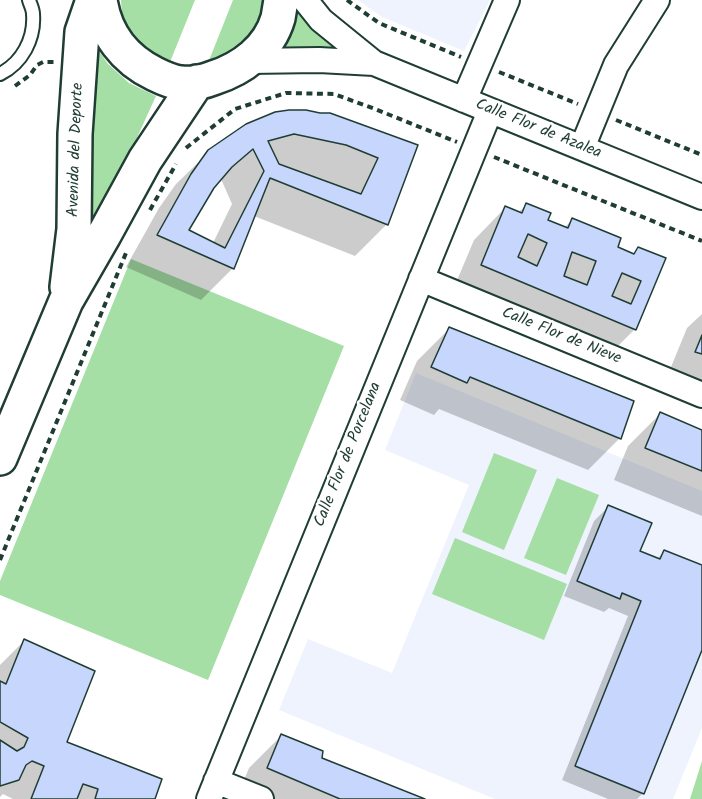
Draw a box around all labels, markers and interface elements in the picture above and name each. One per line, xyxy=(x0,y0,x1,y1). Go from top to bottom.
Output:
street label: Avenida del Deporte xyxy=(65,82,89,218)
street label: Calle Flor de Azalea xyxy=(472,96,604,164)
street label: Calle Flor de Nieve xyxy=(498,304,624,370)
street label: Calle Flor de Porcelana xyxy=(311,380,387,530)

